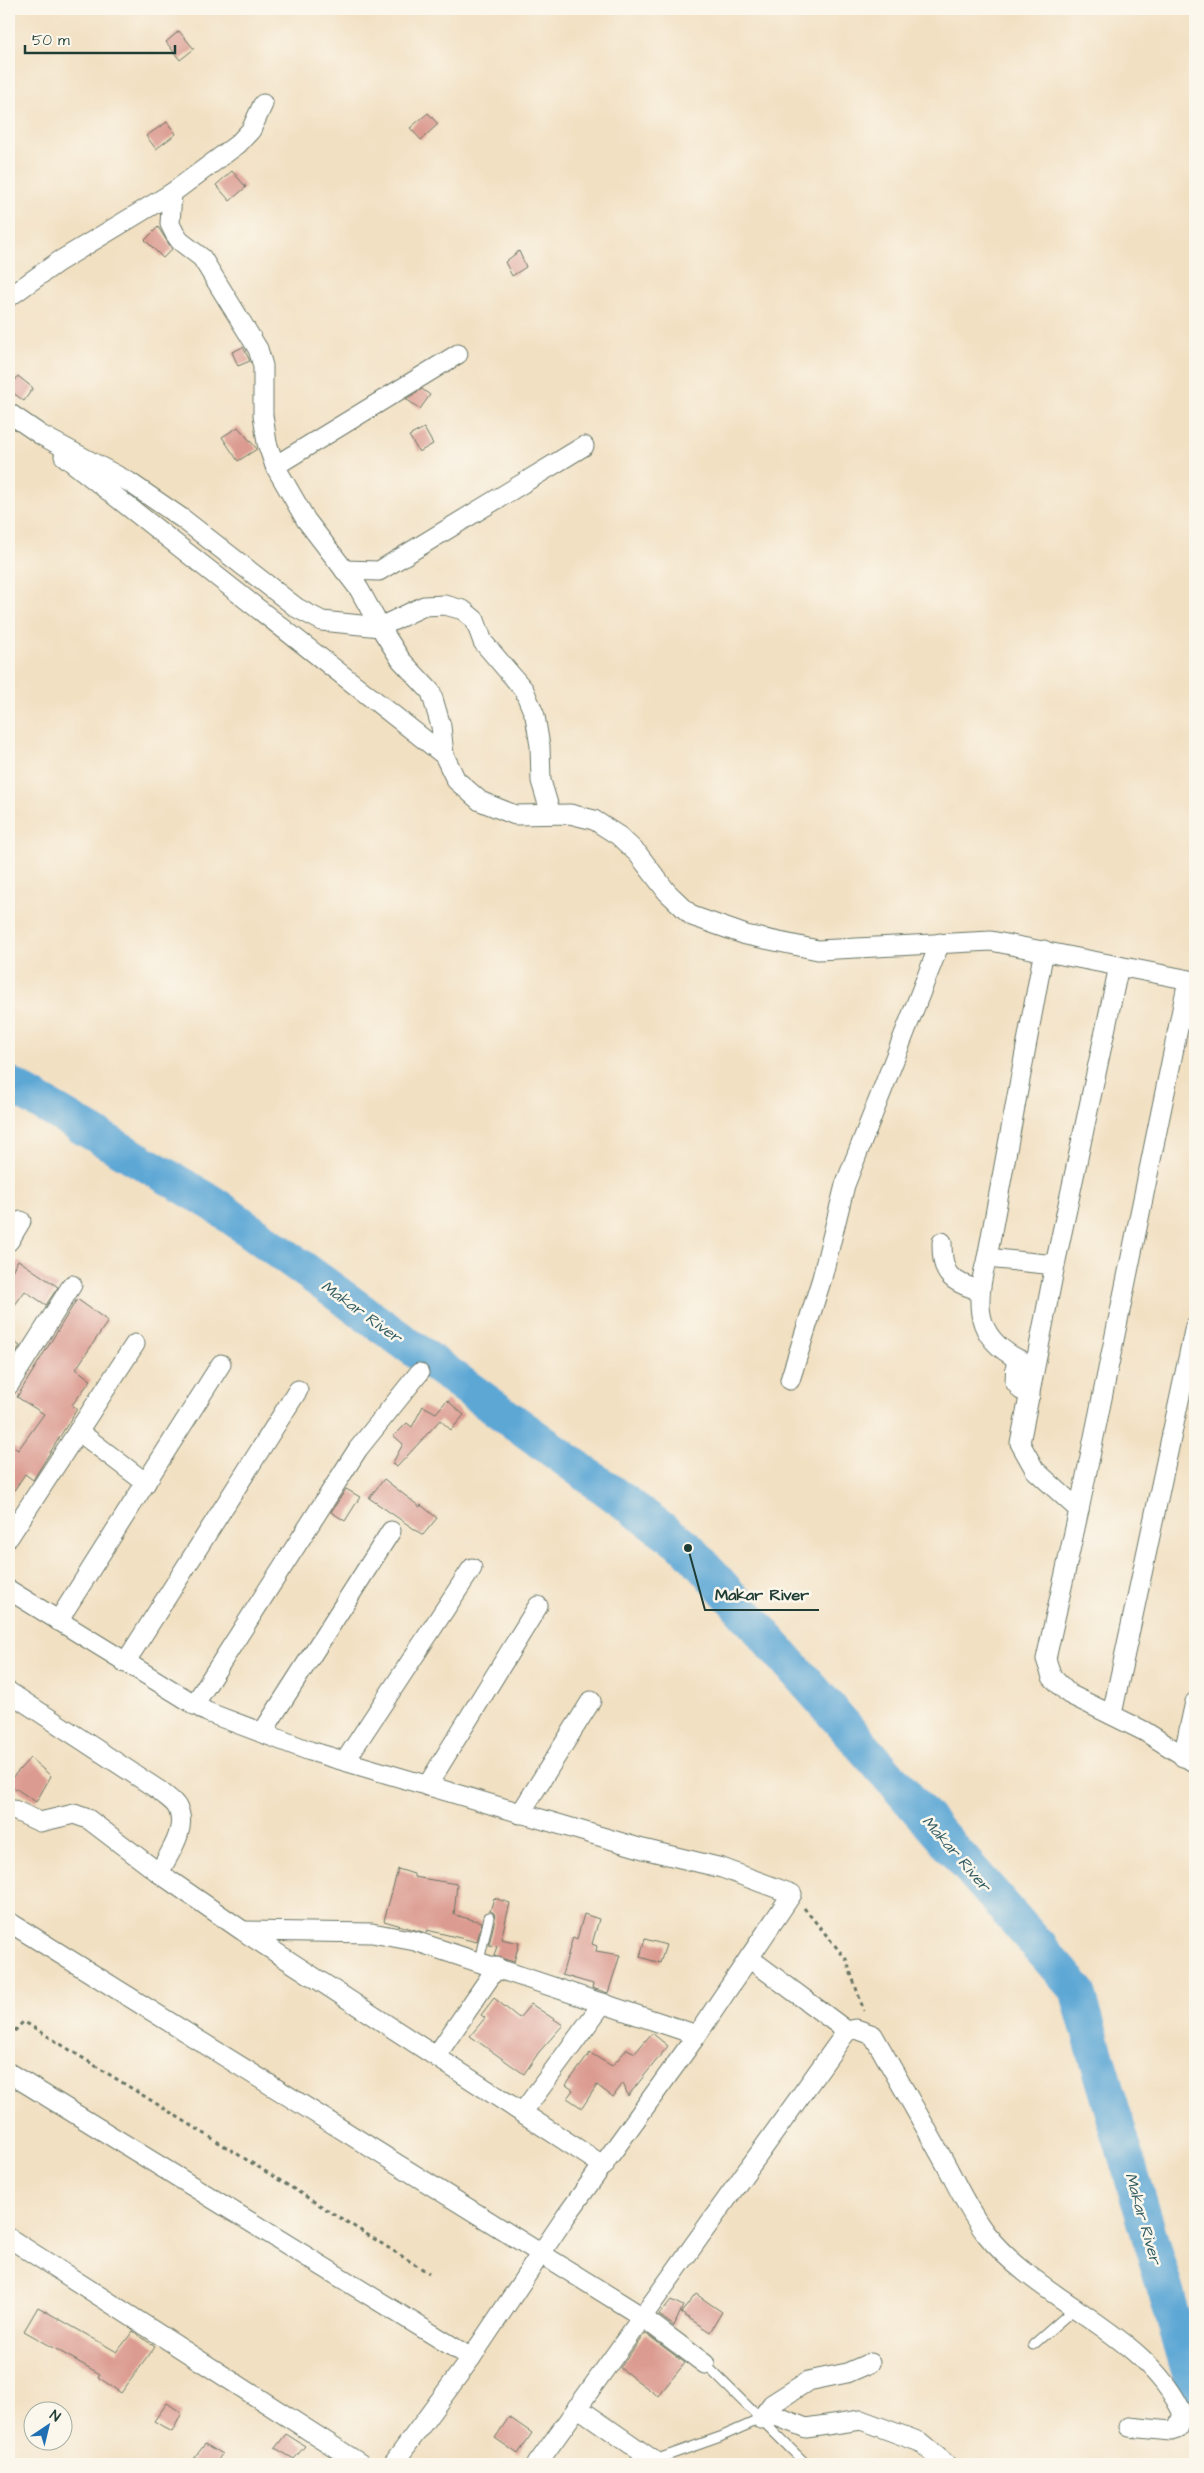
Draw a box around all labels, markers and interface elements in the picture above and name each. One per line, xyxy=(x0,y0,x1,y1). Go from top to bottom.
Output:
scale bar xyxy=(25,22,175,54)
text: 50 m xyxy=(32,30,70,51)
water label: Makar River xyxy=(317,1275,408,1350)
callout: Makar River xyxy=(705,1579,819,1610)
text: Makar River xyxy=(715,1584,809,1606)
water label: Makar River xyxy=(917,1811,997,1898)
water label: Makar River xyxy=(1119,2170,1167,2269)
north arrow xyxy=(22,2400,72,2450)
text: N xyxy=(46,2405,64,2427)

